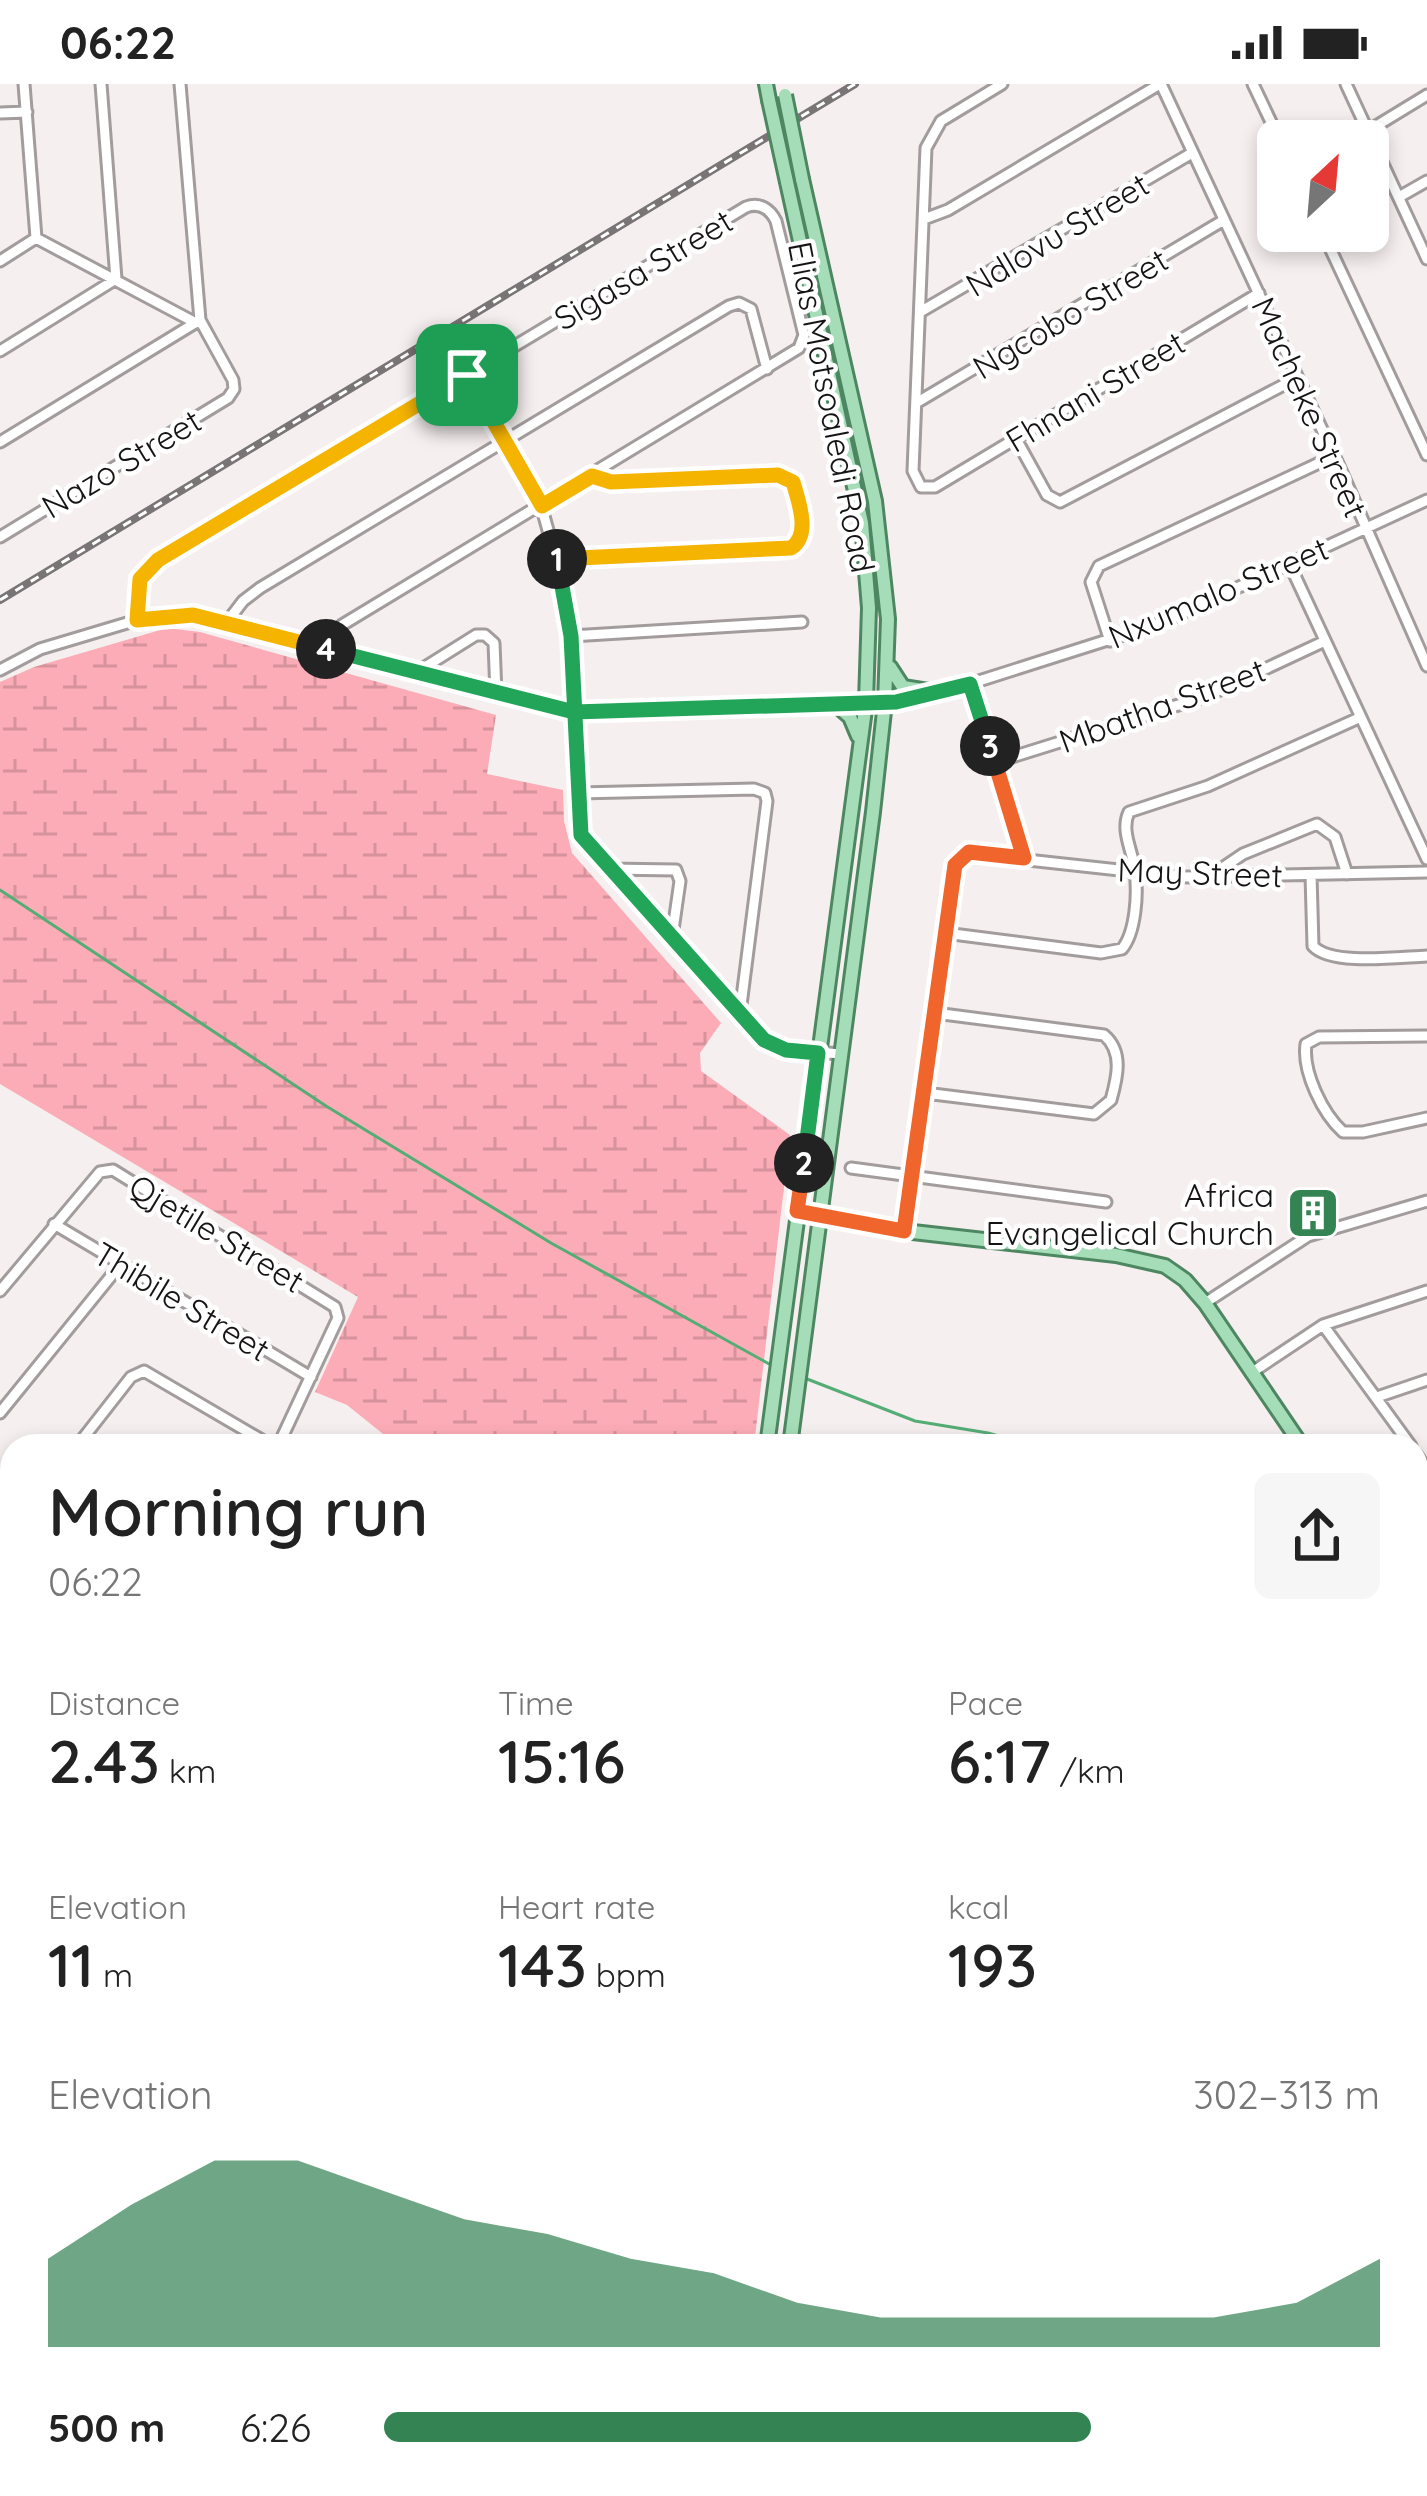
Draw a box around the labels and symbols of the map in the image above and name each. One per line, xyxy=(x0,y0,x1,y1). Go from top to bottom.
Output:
north arrow xyxy=(1257,120,1389,252)
street label: Ndlovu Street xyxy=(958,163,1156,305)
street label: Sigasa Street xyxy=(546,200,740,338)
street label: Elias Motsoaledi Road xyxy=(780,238,884,576)
street label: Ngcobo Street xyxy=(965,239,1175,387)
street label: Macheke Street xyxy=(1243,291,1377,523)
street label: Fhnani Street xyxy=(998,321,1192,461)
pin xyxy=(416,324,518,426)
street label: Nazo Street xyxy=(34,399,208,527)
street label: Nxumalo Street xyxy=(1102,527,1334,657)
pin: 1 xyxy=(527,529,587,589)
pin: 4 xyxy=(296,619,356,679)
street label: Mbatha Street xyxy=(1053,649,1271,761)
pin: 3 xyxy=(960,716,1020,776)
street label: May Street xyxy=(1117,849,1283,895)
pin: 2 xyxy=(774,1133,834,1193)
street label: Qjetile Street xyxy=(122,1165,312,1301)
place label: Africa Evangelical Church xyxy=(985,1174,1274,1253)
building icon: Africa Evangelical Church xyxy=(1285,1185,1341,1241)
street label: Thibile Street xyxy=(87,1232,277,1370)

